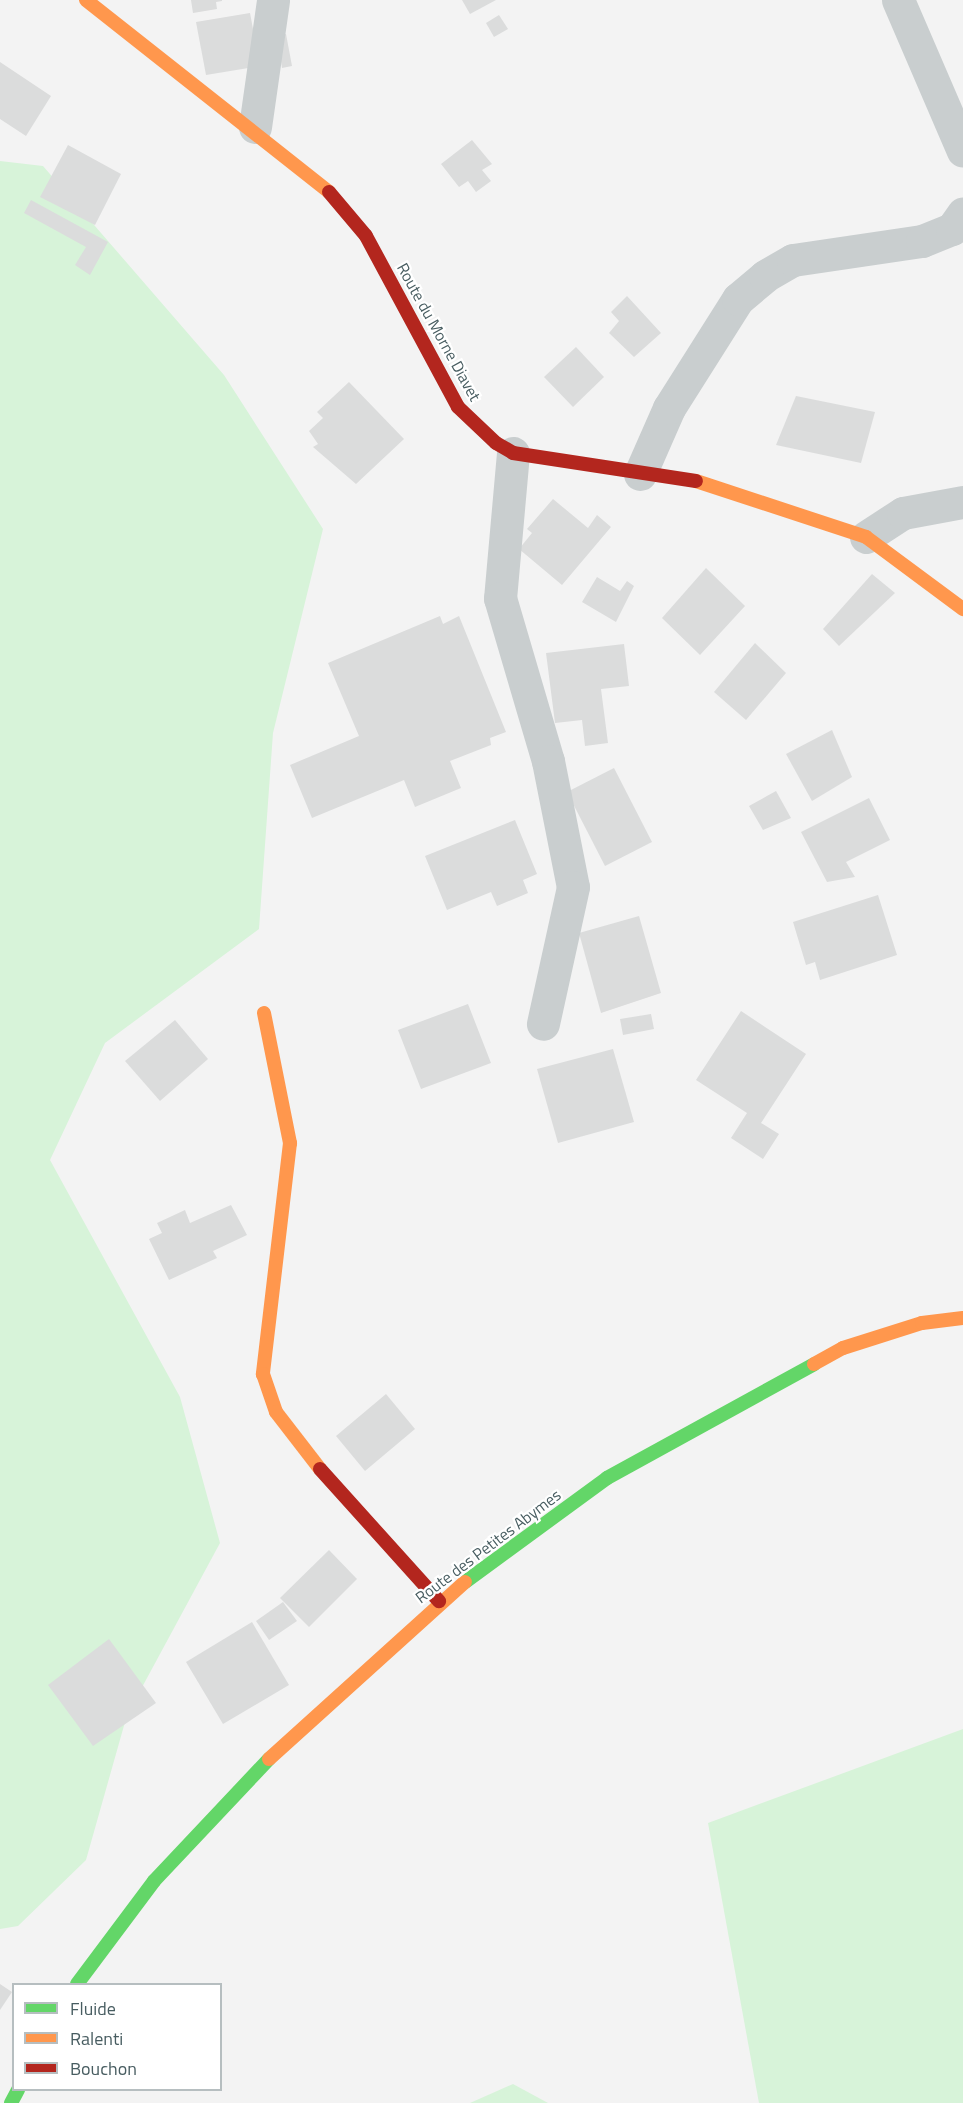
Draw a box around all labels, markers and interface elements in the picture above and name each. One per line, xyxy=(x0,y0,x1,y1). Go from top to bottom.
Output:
street label: Route du Morne Diavet xyxy=(393,260,485,404)
street label: Route des Petites Abymes xyxy=(412,1485,564,1607)
legend xyxy=(12,1983,222,2091)
text: Fluide xyxy=(70,1995,116,2022)
text: Ralenti xyxy=(70,2025,123,2052)
text: Bouchon xyxy=(70,2055,137,2082)

